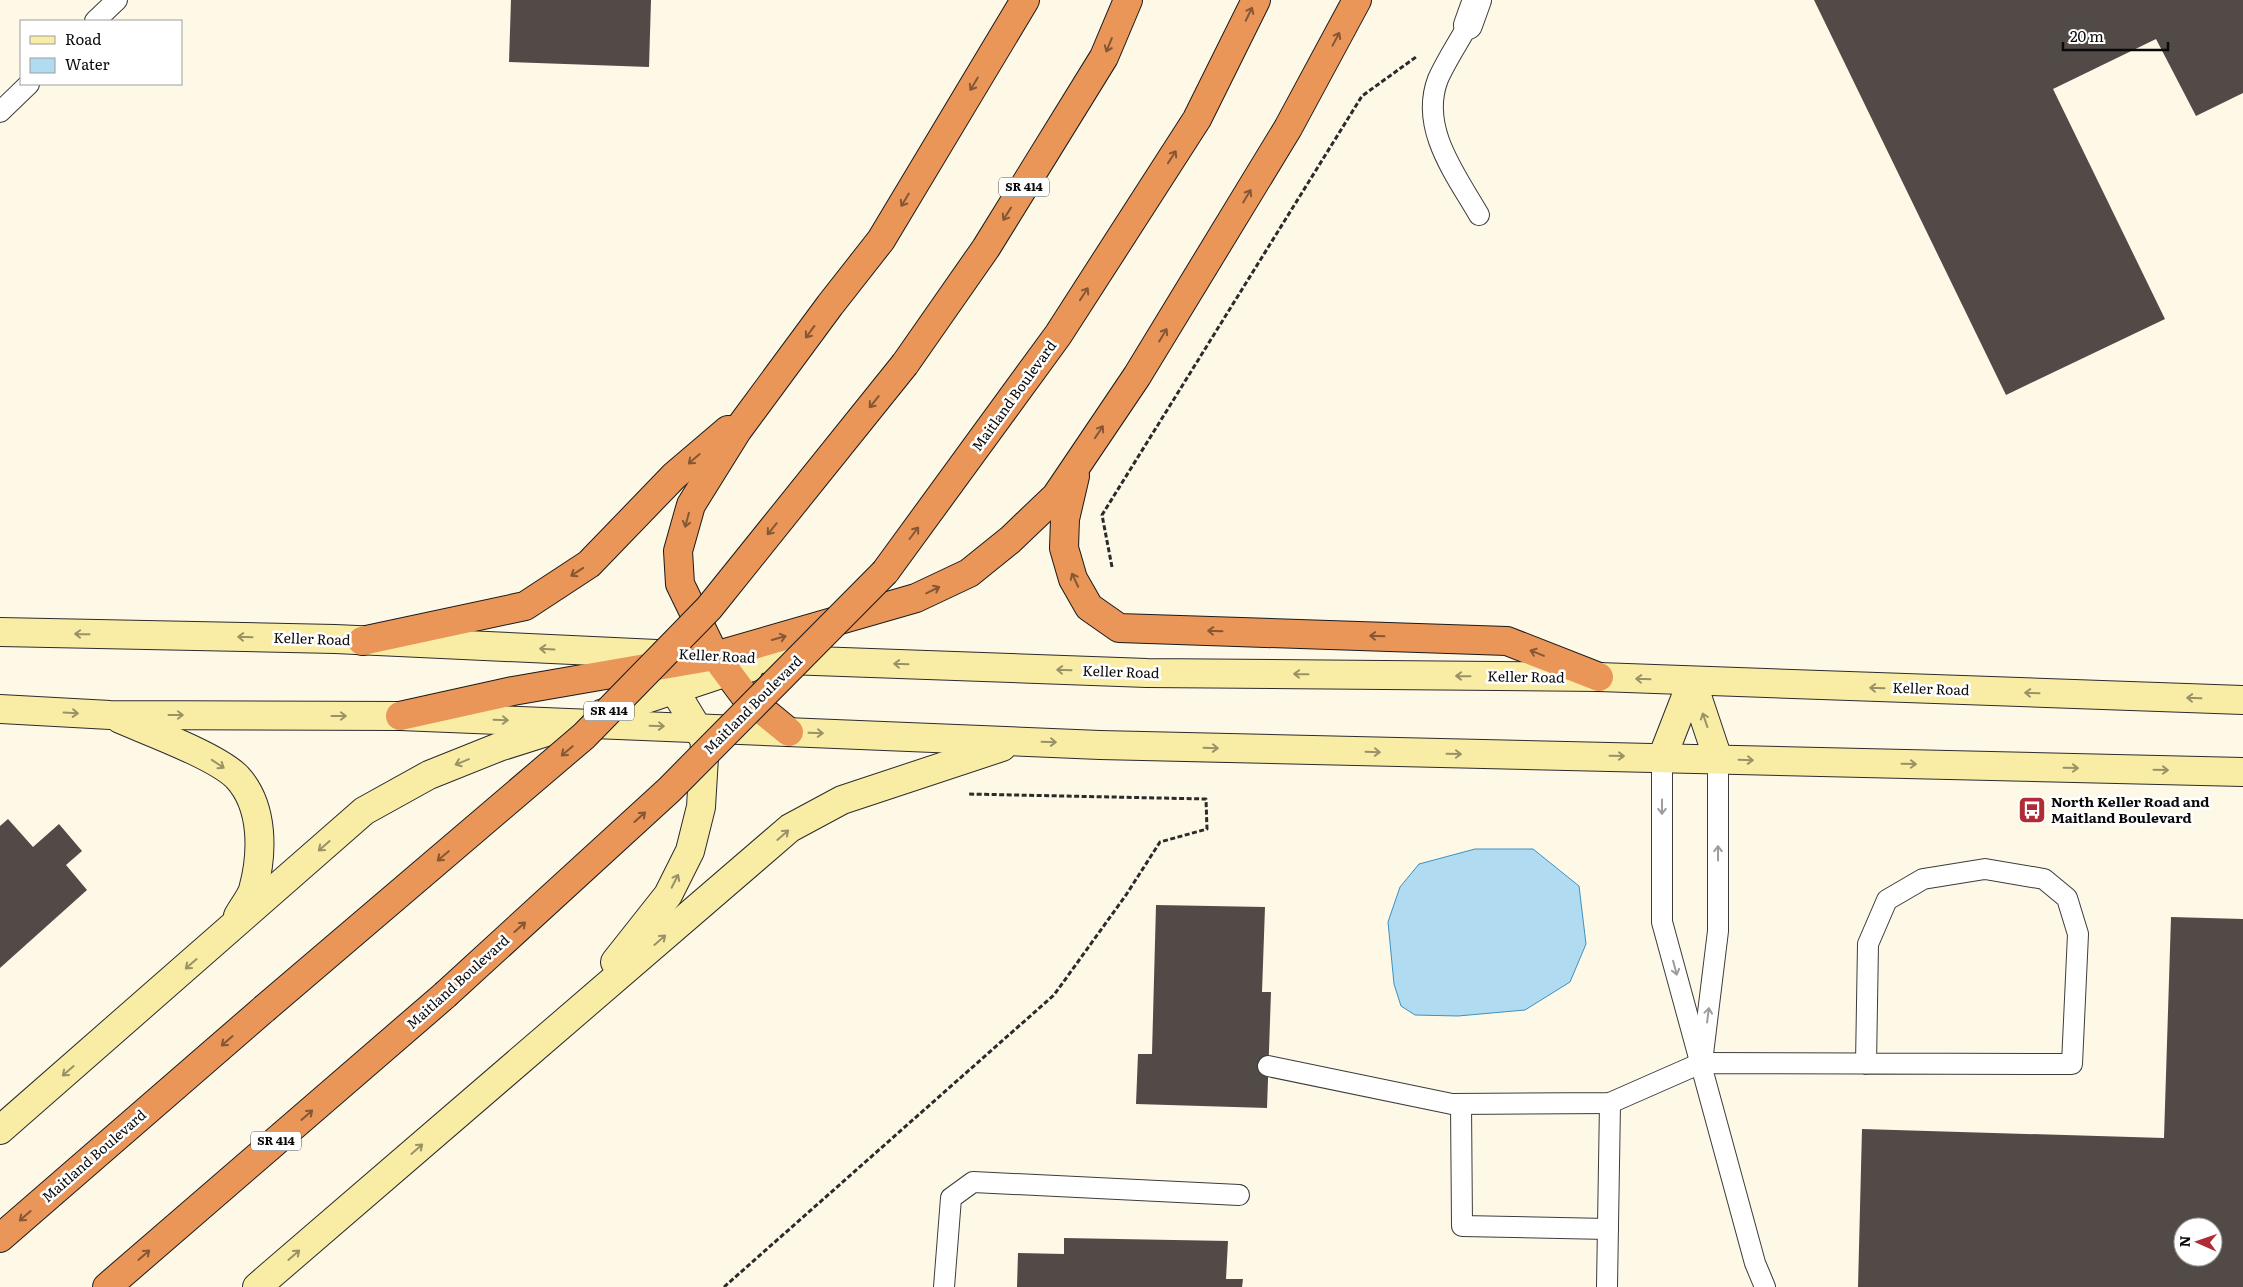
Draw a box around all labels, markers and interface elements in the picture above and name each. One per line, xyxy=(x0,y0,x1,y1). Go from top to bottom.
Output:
one-way arrow xyxy=(1245,7,1254,22)
legend xyxy=(20,20,182,85)
scale bar xyxy=(2063,20,2168,52)
text: 20 m xyxy=(2070,24,2104,47)
text: Road xyxy=(65,27,101,50)
one-way arrow xyxy=(1331,33,1341,47)
one-way arrow xyxy=(1104,37,1114,52)
text: Water xyxy=(65,52,110,75)
one-way arrow xyxy=(969,77,979,91)
one-way arrow xyxy=(1167,150,1177,164)
road number: SR 414 xyxy=(999,178,1049,196)
one-way arrow xyxy=(1242,189,1252,203)
one-way arrow xyxy=(899,193,909,207)
one-way arrow xyxy=(1002,207,1013,221)
one-way arrow xyxy=(1080,287,1090,301)
one-way arrow xyxy=(805,325,815,339)
one-way arrow xyxy=(1158,328,1168,342)
street label: Maitland Boulevard xyxy=(966,336,1060,455)
one-way arrow xyxy=(869,396,880,409)
one-way arrow xyxy=(1094,426,1104,440)
one-way arrow xyxy=(687,453,700,465)
one-way arrow xyxy=(681,512,691,528)
one-way arrow xyxy=(767,522,778,535)
one-way arrow xyxy=(909,527,920,540)
one-way arrow xyxy=(570,566,584,577)
one-way arrow xyxy=(1070,573,1079,588)
one-way arrow xyxy=(926,585,941,595)
one-way arrow xyxy=(1207,626,1223,635)
street label: Keller Road xyxy=(273,627,351,649)
one-way arrow xyxy=(74,629,90,639)
one-way arrow xyxy=(237,632,253,641)
one-way arrow xyxy=(1370,632,1386,641)
one-way arrow xyxy=(770,633,786,642)
street label: Keller Road xyxy=(678,643,756,667)
one-way arrow xyxy=(539,644,556,654)
one-way arrow xyxy=(1530,648,1546,657)
street label: Maitland Boulevard xyxy=(698,650,806,758)
one-way arrow xyxy=(894,660,910,669)
street label: Keller Road xyxy=(1082,660,1160,682)
street label: Keller Road xyxy=(1487,665,1565,687)
one-way arrow xyxy=(1056,666,1072,675)
one-way arrow xyxy=(1293,670,1309,679)
one-way arrow xyxy=(1456,671,1472,681)
one-way arrow xyxy=(1635,674,1652,684)
street label: Keller Road xyxy=(1892,677,1970,699)
one-way arrow xyxy=(1869,683,1885,692)
one-way arrow xyxy=(2024,688,2040,698)
one-way arrow xyxy=(2187,694,2203,703)
road number: SR 414 xyxy=(584,701,634,720)
one-way arrow xyxy=(63,708,79,717)
one-way arrow xyxy=(168,710,184,720)
one-way arrow xyxy=(330,711,346,721)
one-way arrow xyxy=(1700,713,1709,729)
one-way arrow xyxy=(493,716,509,725)
one-way arrow xyxy=(649,722,665,731)
one-way arrow xyxy=(808,728,824,737)
one-way arrow xyxy=(1040,738,1056,747)
one-way arrow xyxy=(1203,743,1219,752)
one-way arrow xyxy=(561,745,574,756)
one-way arrow xyxy=(1365,748,1381,757)
one-way arrow xyxy=(1446,749,1462,759)
one-way arrow xyxy=(1608,751,1625,761)
one-way arrow xyxy=(1738,756,1754,765)
one-way arrow xyxy=(454,758,470,767)
one-way arrow xyxy=(210,759,224,769)
one-way arrow xyxy=(1900,760,1916,769)
one-way arrow xyxy=(2062,763,2079,773)
one-way arrow xyxy=(2152,765,2169,775)
place label: North Keller Road and Maitland Boulevard xyxy=(2051,791,2210,827)
bus stop icon: North Keller Road and Maitland Boulevard xyxy=(2017,795,2047,825)
one-way arrow xyxy=(1657,798,1667,815)
one-way arrow xyxy=(634,811,647,823)
one-way arrow xyxy=(776,829,789,840)
one-way arrow xyxy=(318,840,331,851)
one-way arrow xyxy=(1713,845,1723,862)
one-way arrow xyxy=(437,850,450,862)
one-way arrow xyxy=(671,874,680,889)
one-way arrow xyxy=(514,921,527,933)
street label: Maitland Boulevard xyxy=(401,929,513,1033)
one-way arrow xyxy=(653,935,666,946)
one-way arrow xyxy=(184,959,197,970)
one-way arrow xyxy=(1671,959,1680,975)
one-way arrow xyxy=(1703,1007,1713,1023)
one-way arrow xyxy=(221,1035,234,1047)
one-way arrow xyxy=(62,1065,75,1076)
street label: Maitland Boulevard xyxy=(37,1104,150,1206)
one-way arrow xyxy=(300,1109,313,1120)
road number: SR 414 xyxy=(251,1132,301,1150)
one-way arrow xyxy=(410,1144,423,1155)
one-way arrow xyxy=(19,1210,32,1221)
north arrow xyxy=(2173,1217,2223,1267)
text: N xyxy=(2174,1235,2194,1248)
one-way arrow xyxy=(137,1249,150,1261)
one-way arrow xyxy=(287,1249,300,1261)

